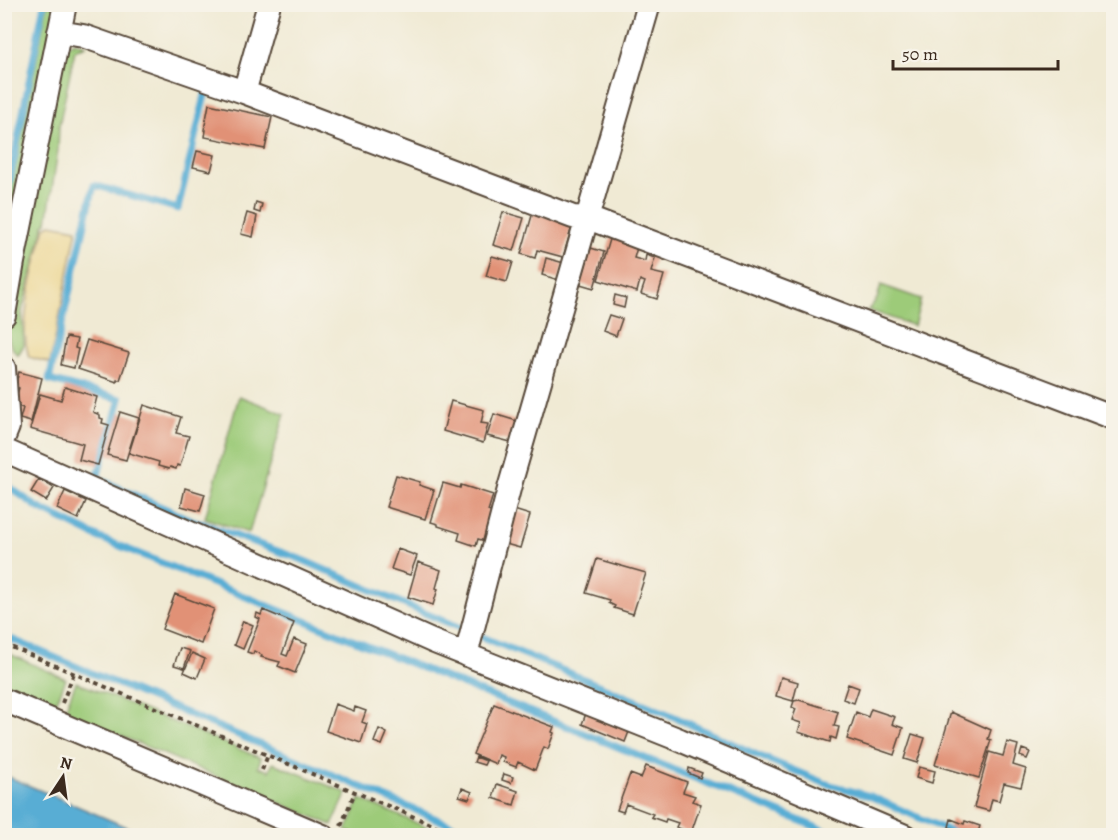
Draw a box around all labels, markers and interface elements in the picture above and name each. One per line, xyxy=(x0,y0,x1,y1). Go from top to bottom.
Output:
scale bar xyxy=(893,33,1058,71)
text: 50 m xyxy=(902,42,938,66)
north arrow xyxy=(33,747,93,807)
text: N xyxy=(58,751,75,775)

